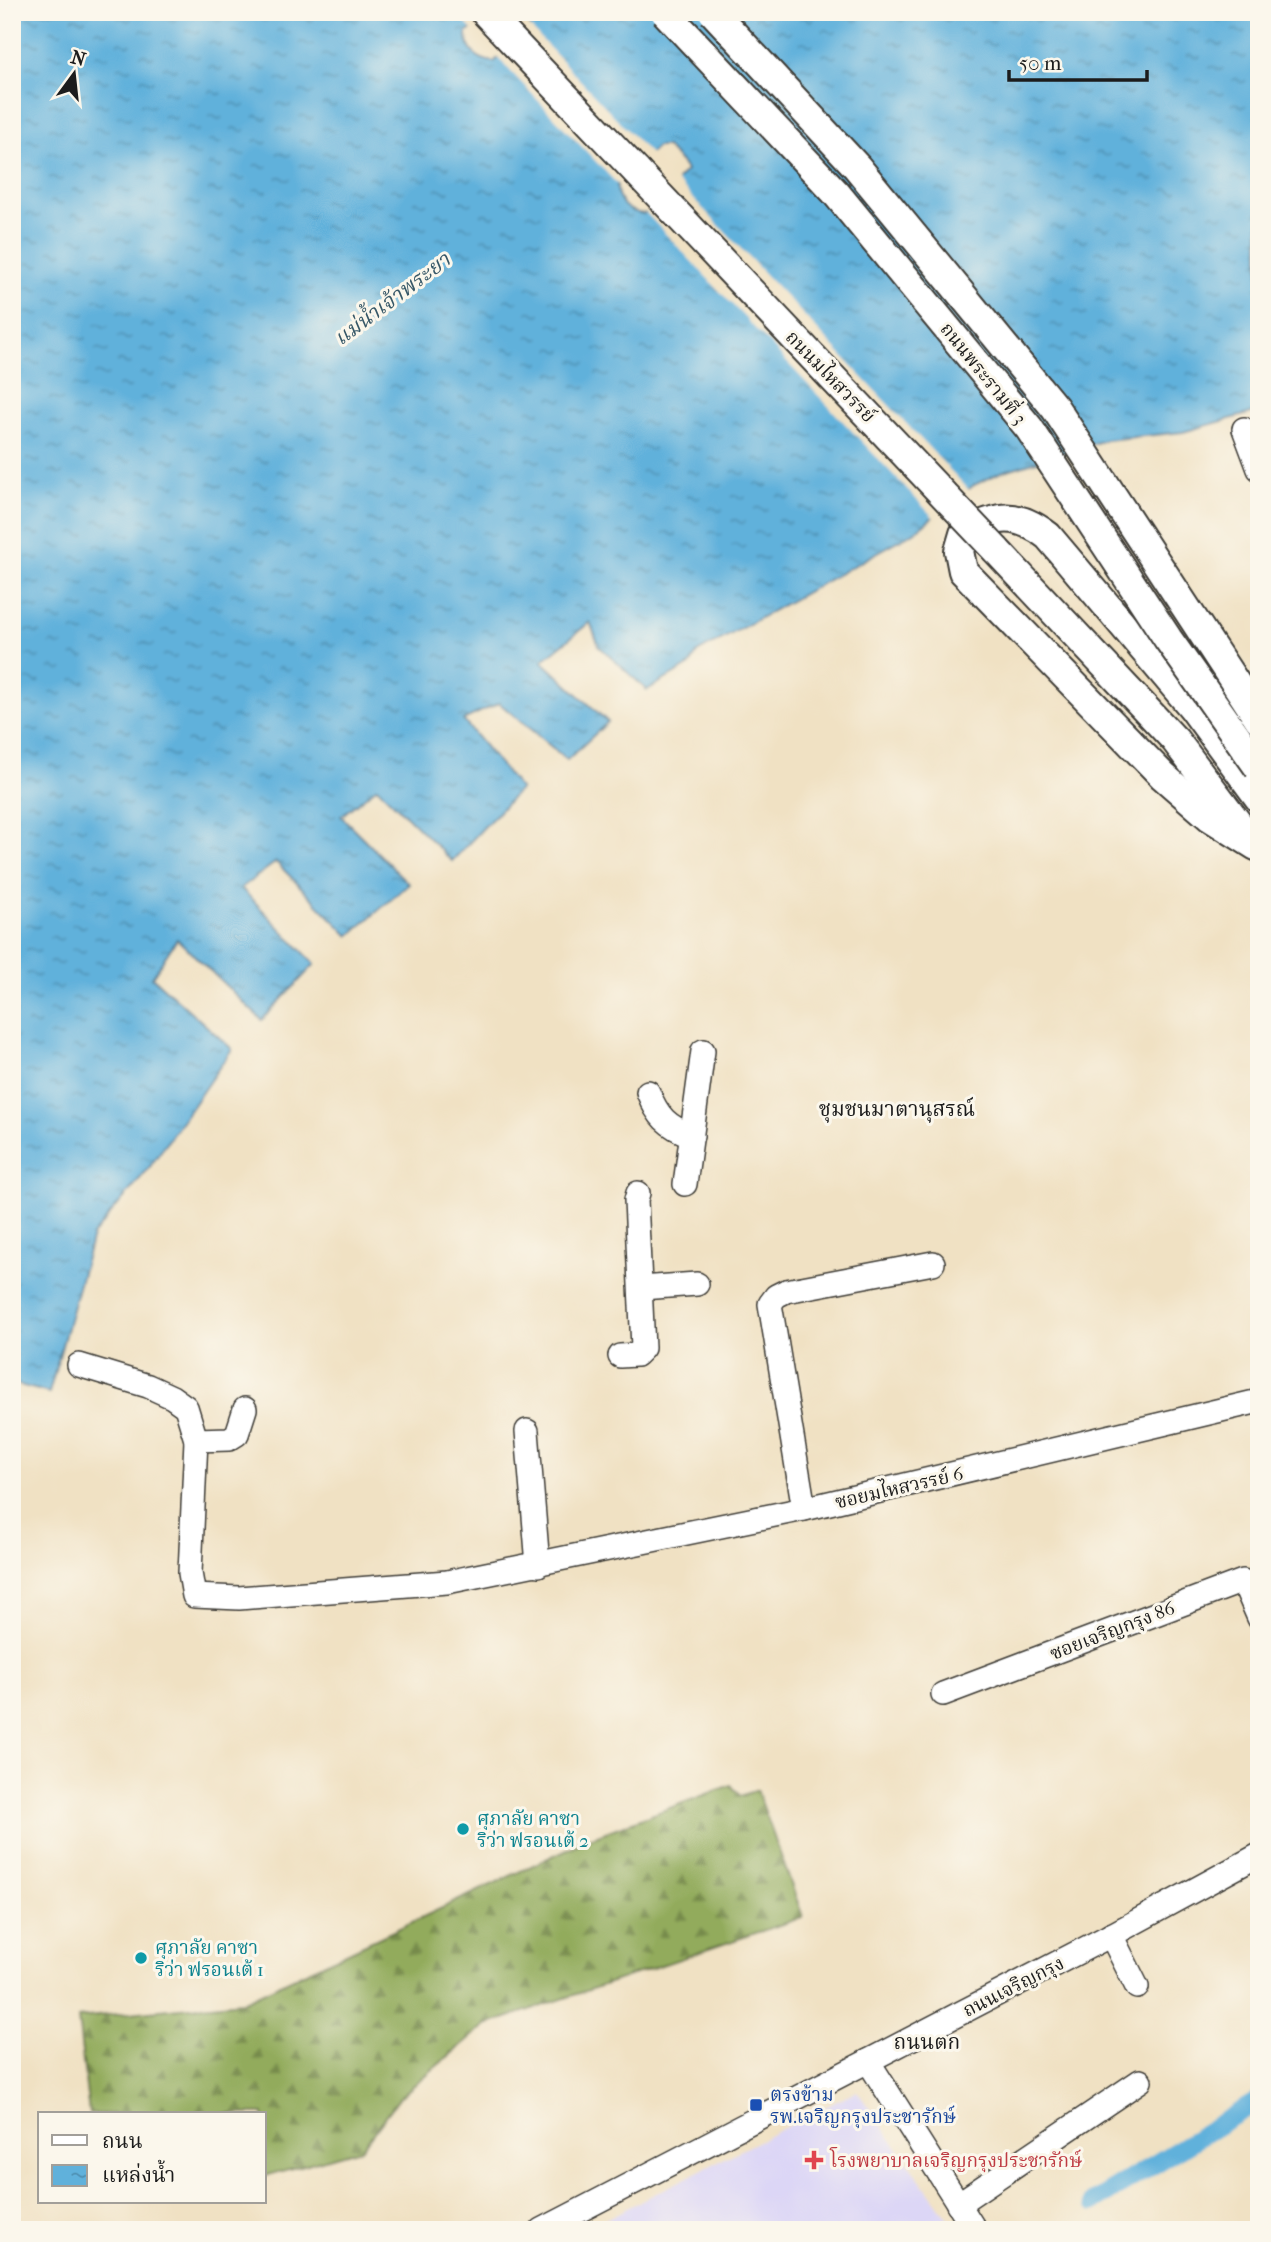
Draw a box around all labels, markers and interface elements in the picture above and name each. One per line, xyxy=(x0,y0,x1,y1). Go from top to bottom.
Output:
north arrow xyxy=(38,38,108,108)
scale bar xyxy=(1009,38,1147,82)
text: N xyxy=(68,46,89,71)
text: 50 m xyxy=(1019,51,1062,75)
water label: แม่น้ำเจ้าพระยา xyxy=(327,244,455,350)
street label: ถนนพระรามที่ 3 xyxy=(936,316,1034,429)
street label: ถนนมไหสวรรย์ xyxy=(781,324,882,427)
district label: ชุมชนมาตานุสรณ์ xyxy=(819,1096,975,1123)
street label: ซอยมไหสวรรย์ 6 xyxy=(832,1459,966,1513)
street label: ซอยเจริญกรุง 86 xyxy=(1047,1597,1179,1666)
place label: ศุภาลัย คาซา ริว่า ฟรอนเต้ 2 xyxy=(477,1808,589,1852)
marker: ศุภาลัย คาซา ริว่า ฟรอนเต้ 2 xyxy=(455,1821,471,1837)
place label: ศุภาลัย คาซา ริว่า ฟรอนเต้ 1 xyxy=(155,1937,264,1981)
marker: ศุภาลัย คาซา ริว่า ฟรอนเต้ 1 xyxy=(133,1950,149,1966)
street label: ถนนเจริญกรุง xyxy=(959,1952,1068,2023)
district label: ถนนตก xyxy=(894,2030,960,2054)
place label: ตรงข้าม รพ.เจริญกรุงประชารักษ์ xyxy=(770,2084,956,2129)
marker: ตรงข้าม รพ.เจริญกรุงประชารักษ์ xyxy=(748,2097,764,2113)
legend xyxy=(38,2112,266,2204)
text: ถนน xyxy=(102,2129,143,2153)
place label: โรงพยาบาลเจริญกรุงประชารักษ์ xyxy=(829,2146,1082,2173)
marker: โรงพยาบาลเจริญกรุงประชารักษ์ xyxy=(804,2150,824,2170)
text: แหล่งน้ำ xyxy=(102,2159,175,2187)

